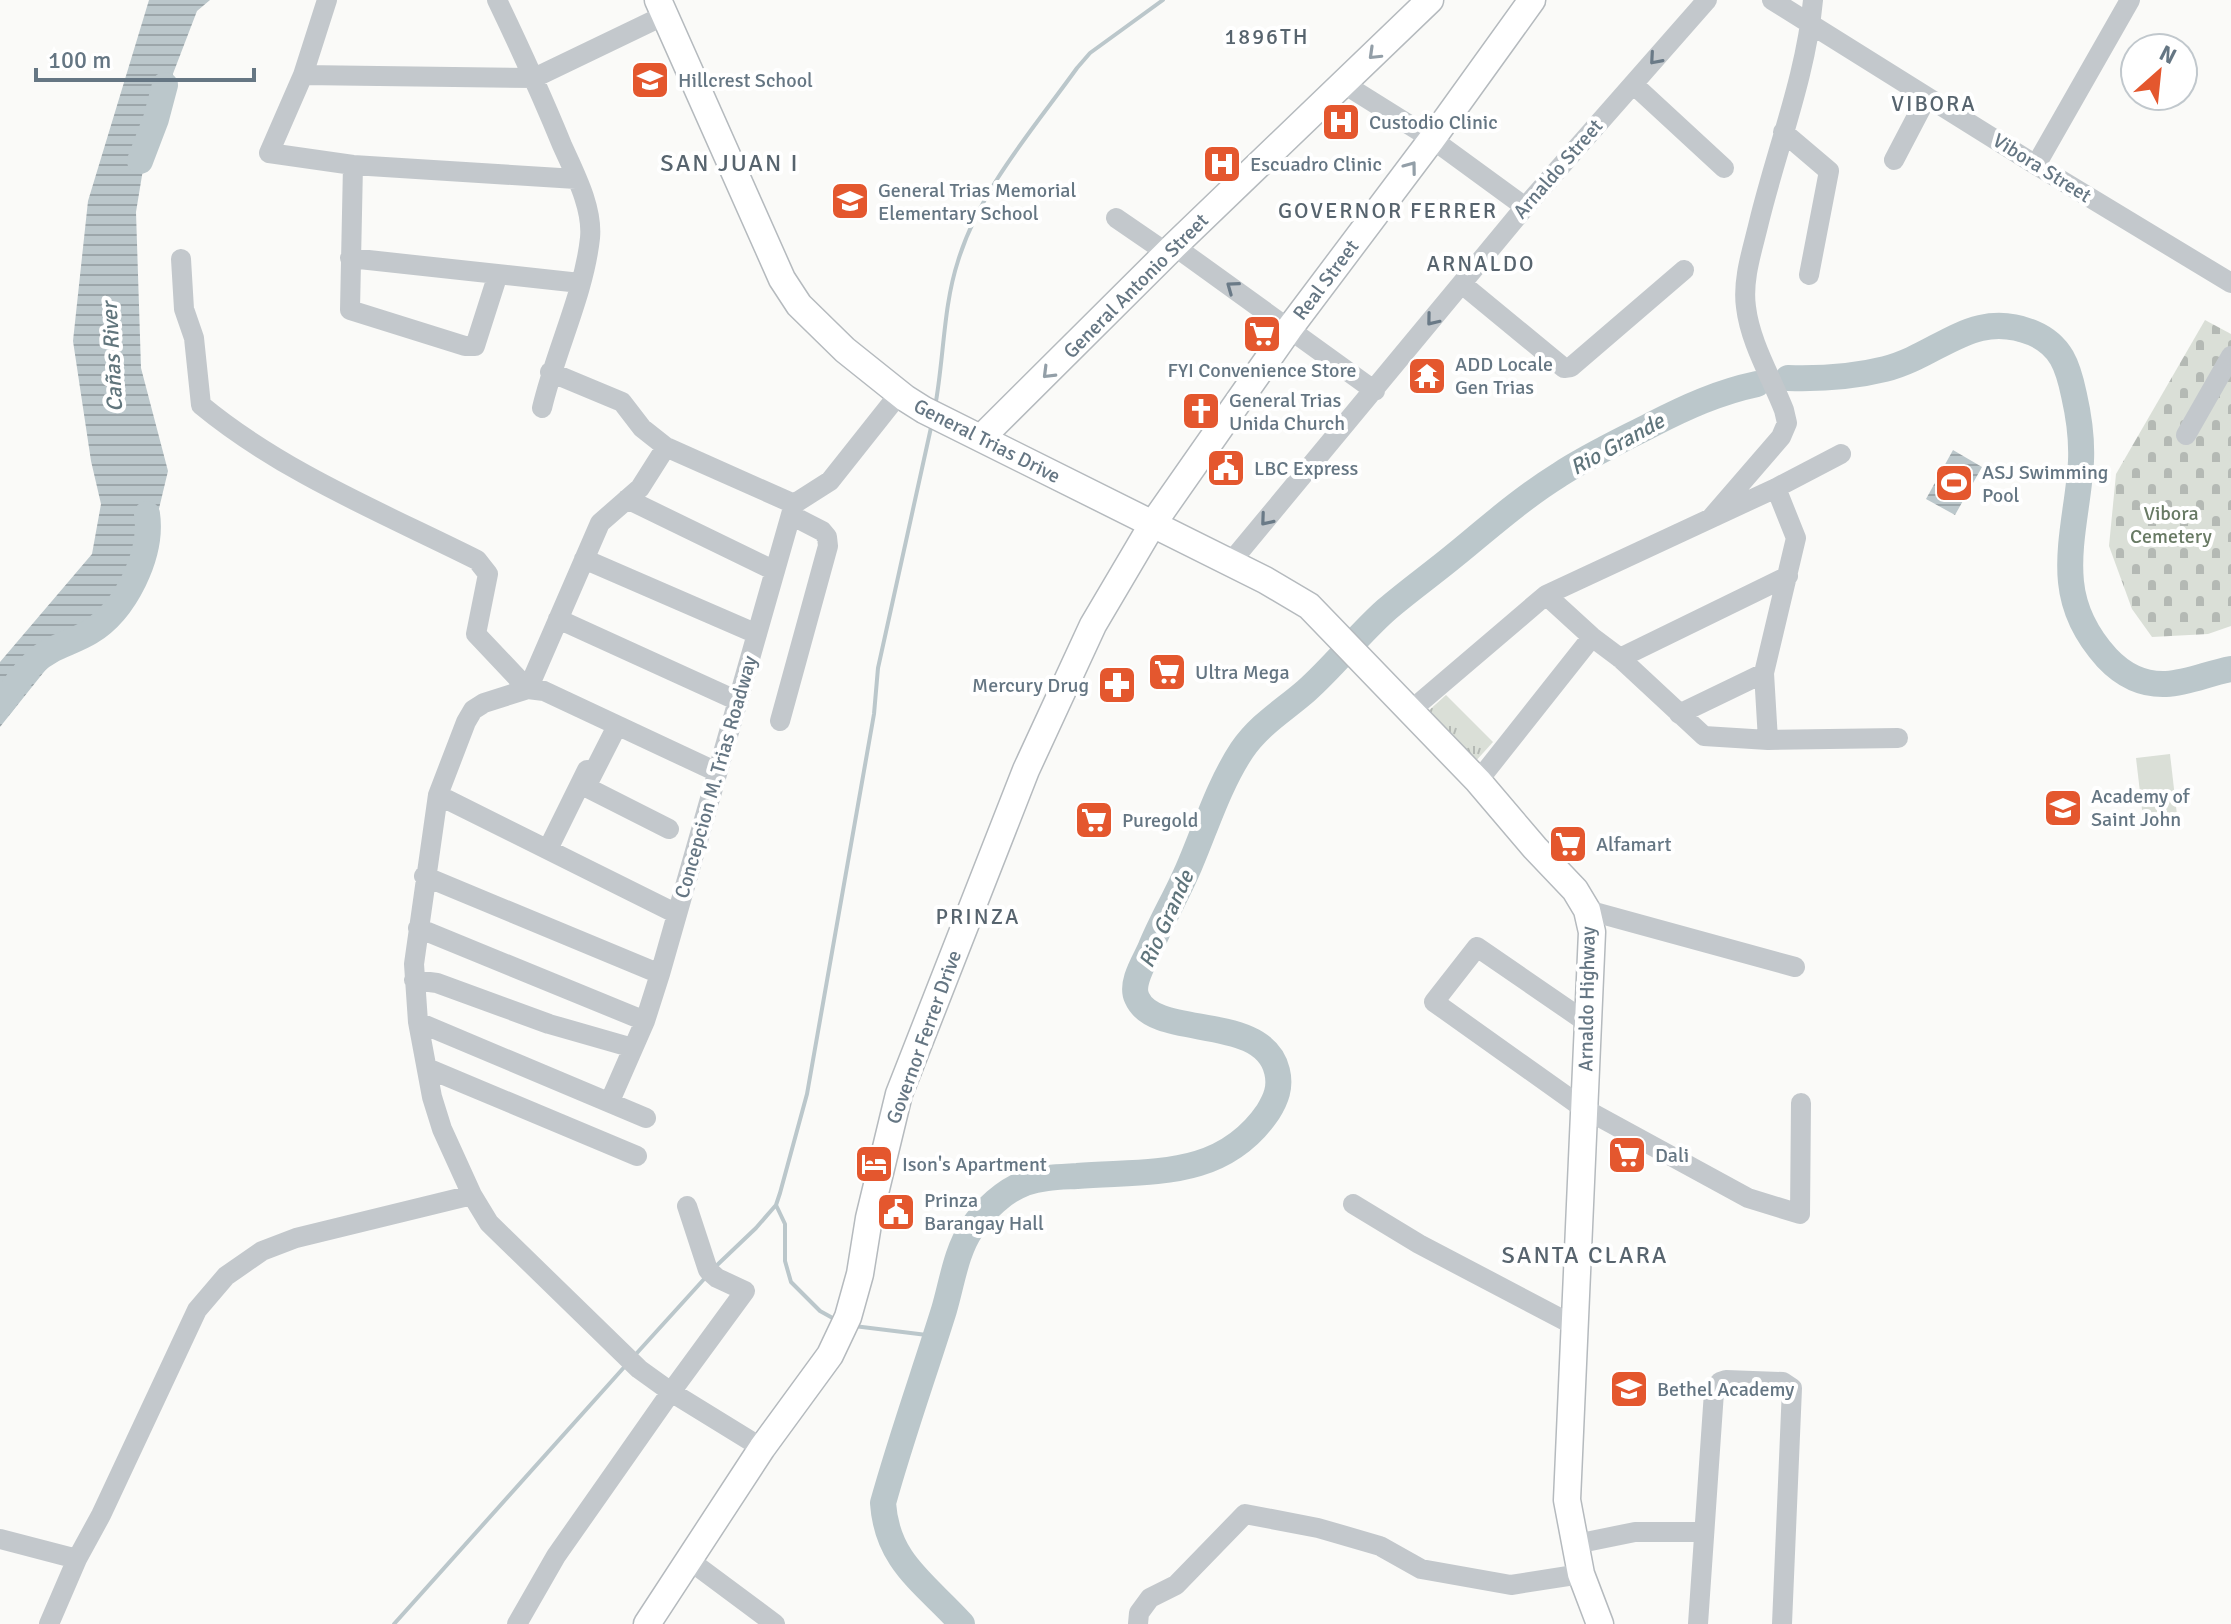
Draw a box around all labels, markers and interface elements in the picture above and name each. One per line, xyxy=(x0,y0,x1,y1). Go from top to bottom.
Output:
district label: 1896TH xyxy=(1224,23,1310,50)
scale bar xyxy=(36,32,254,82)
north arrow xyxy=(2119,32,2199,112)
text: N xyxy=(2155,39,2181,70)
text: 100 m xyxy=(48,45,111,75)
one-way arrow xyxy=(1369,45,1383,60)
one-way arrow xyxy=(1651,49,1665,64)
school or university icon: Hillcrest School xyxy=(629,59,671,101)
place label: Hillcrest School xyxy=(678,68,813,93)
district label: VIBORA xyxy=(1891,90,1977,117)
hospital icon: Custodio Clinic xyxy=(1320,101,1362,143)
place label: Custodio Clinic xyxy=(1369,110,1498,135)
street label: Arnaldo Street xyxy=(1508,114,1608,224)
street label: Vibora Street xyxy=(1988,128,2096,208)
hospital icon: Escuadro Clinic xyxy=(1201,143,1243,185)
district label: SAN JUAN I xyxy=(660,148,800,178)
place label: Escuadro Clinic xyxy=(1250,152,1382,177)
one-way arrow xyxy=(1401,161,1416,176)
place label: General Trias Memorial Elementary School xyxy=(878,178,1076,226)
school or university icon: General Trias Memorial Elementary School xyxy=(829,180,871,222)
district label: GOVERNOR FERRER xyxy=(1278,197,1498,224)
street label: General Antonio Street xyxy=(1058,208,1214,364)
street label: Real Street xyxy=(1288,235,1364,325)
district label: ARNALDO xyxy=(1426,250,1536,277)
one-way arrow xyxy=(1226,283,1240,297)
water label: Cañas River xyxy=(95,299,128,412)
one-way arrow xyxy=(1427,311,1442,326)
supermarket icon: FYI Convenience Store xyxy=(1241,313,1283,355)
place label: ADD Locale Gen Trias xyxy=(1455,352,1553,400)
temple icon: ADD Locale Gen Trias xyxy=(1406,355,1448,397)
place label: FYI Convenience Store xyxy=(1168,358,1356,383)
one-way arrow xyxy=(1043,364,1057,378)
place label: General Trias Unida Church xyxy=(1229,388,1345,436)
church icon: General Trias Unida Church xyxy=(1180,390,1222,432)
street label: General Trias Drive xyxy=(909,393,1065,489)
water label: Rio Grande xyxy=(1565,407,1670,481)
public building icon: LBC Express xyxy=(1205,447,1247,489)
place label: LBC Express xyxy=(1254,456,1359,481)
place label: ASJ Swimming Pool xyxy=(1982,460,2108,508)
sports icon: ASJ Swimming Pool xyxy=(1933,462,1975,504)
park label: Vibora Cemetery xyxy=(2130,501,2213,549)
one-way arrow xyxy=(1261,511,1276,526)
supermarket icon: Ultra Mega xyxy=(1146,651,1188,693)
street label: Concepcion M. Trias Roadway xyxy=(669,652,763,901)
place label: Ultra Mega xyxy=(1195,660,1290,685)
pharmacy icon: Mercury Drug xyxy=(1096,664,1138,706)
place label: Mercury Drug xyxy=(972,673,1089,698)
place label: Academy of Saint John xyxy=(2091,784,2191,832)
school or university icon: Academy of Saint John xyxy=(2042,787,2084,829)
supermarket icon: Puregold xyxy=(1073,799,1115,841)
place label: Puregold xyxy=(1122,808,1198,833)
supermarket icon: Alfamart xyxy=(1547,823,1589,865)
place label: Alfamart xyxy=(1596,832,1671,857)
water label: Rio Grande xyxy=(1133,865,1200,972)
district label: PRINZA xyxy=(936,903,1020,930)
street label: Arnaldo Highway xyxy=(1573,925,1601,1072)
street label: Governor Ferrer Drive xyxy=(881,947,967,1127)
supermarket icon: Dali xyxy=(1606,1134,1648,1176)
hotel icon: Ison's Apartment xyxy=(853,1143,895,1185)
place label: Dali xyxy=(1655,1143,1689,1168)
place label: Ison's Apartment xyxy=(902,1152,1047,1177)
place label: Prinza Barangay Hall xyxy=(924,1188,1044,1236)
public building icon: Prinza Barangay Hall xyxy=(875,1191,917,1233)
district label: SANTA CLARA xyxy=(1501,1240,1669,1270)
school or university icon: Bethel Academy xyxy=(1608,1368,1650,1410)
place label: Bethel Academy xyxy=(1657,1377,1795,1402)

